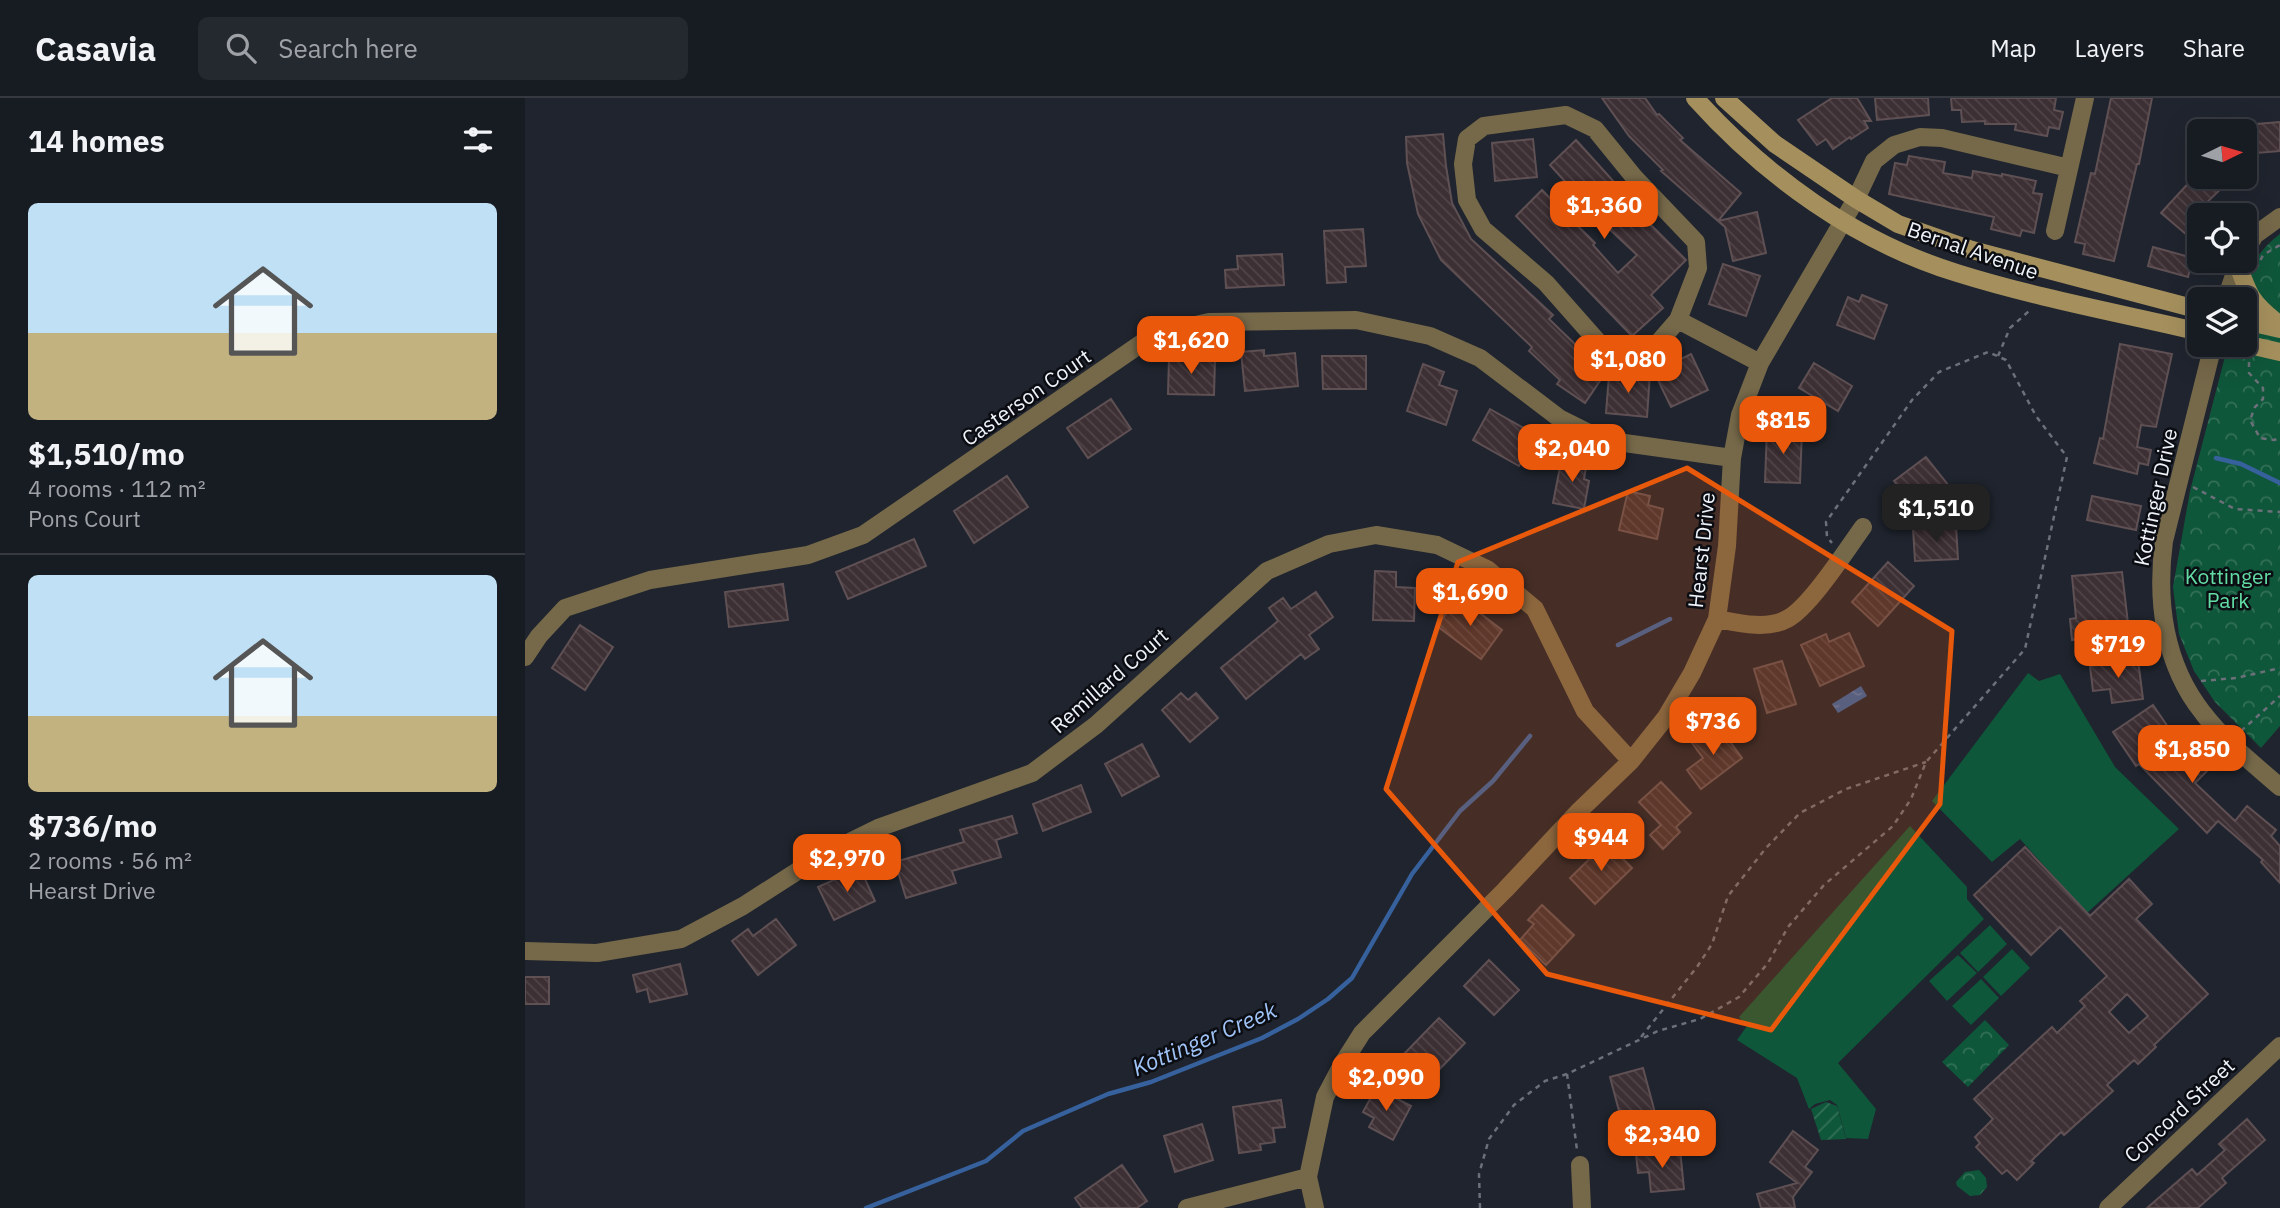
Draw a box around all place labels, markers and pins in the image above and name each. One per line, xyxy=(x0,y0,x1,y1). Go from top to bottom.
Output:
pin: $1,360 xyxy=(1547,181,1661,241)
pin: $1,620 xyxy=(1134,316,1248,376)
pin: $1,080 xyxy=(1571,336,1685,395)
pin: $815 xyxy=(1742,396,1824,456)
pin: $2,040 xyxy=(1515,424,1629,484)
pin: $1,510 xyxy=(1879,484,1993,544)
pin: $1,690 xyxy=(1413,568,1527,628)
pin: $719 xyxy=(2077,620,2159,680)
pin: $736 xyxy=(1672,698,1754,757)
pin: $1,850 xyxy=(2135,726,2249,785)
pin: $944 xyxy=(1560,814,1642,873)
pin: $2,970 xyxy=(790,834,904,894)
pin: $2,090 xyxy=(1329,1054,1443,1113)
pin: $2,340 xyxy=(1605,1110,1719,1170)

